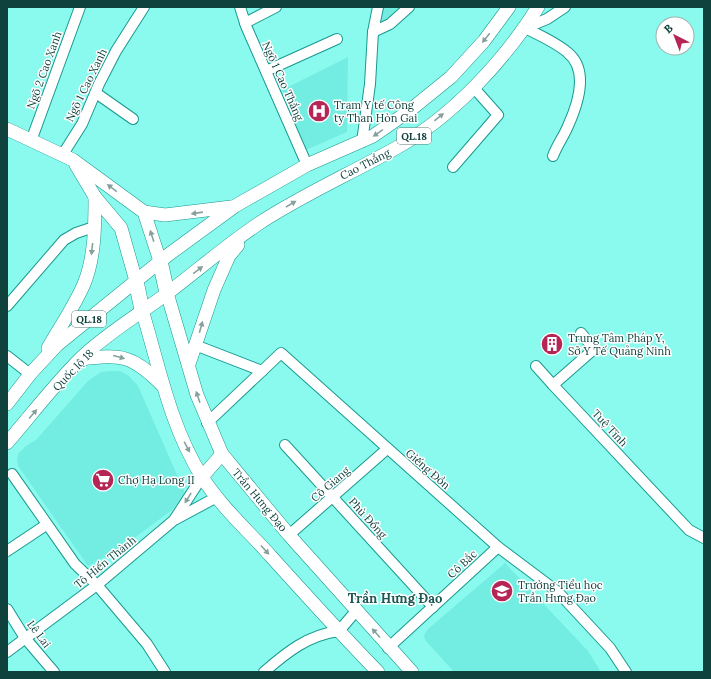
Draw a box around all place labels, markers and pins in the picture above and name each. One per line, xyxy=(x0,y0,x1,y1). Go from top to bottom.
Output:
hospital icon: Trạm Y tế Công ty Than Hòn Gai xyxy=(306,98,332,124)
place label: Trạm Y tế Công ty Than Hòn Gai xyxy=(334,98,417,125)
building icon: Trung Tâm Pháp Y, Sở Y Tế Quảng Ninh xyxy=(539,331,565,357)
place label: Trung Tâm Pháp Y, Sở Y Tế Quảng Ninh xyxy=(568,331,671,358)
supermarket icon: Chợ Hạ Long II xyxy=(90,467,116,493)
place label: Chợ Hạ Long II xyxy=(118,473,195,487)
school or university icon: Trường Tiểu học Trần Hưng Đạo xyxy=(489,578,515,604)
place label: Trường Tiểu học Trần Hưng Đạo xyxy=(518,578,603,605)

